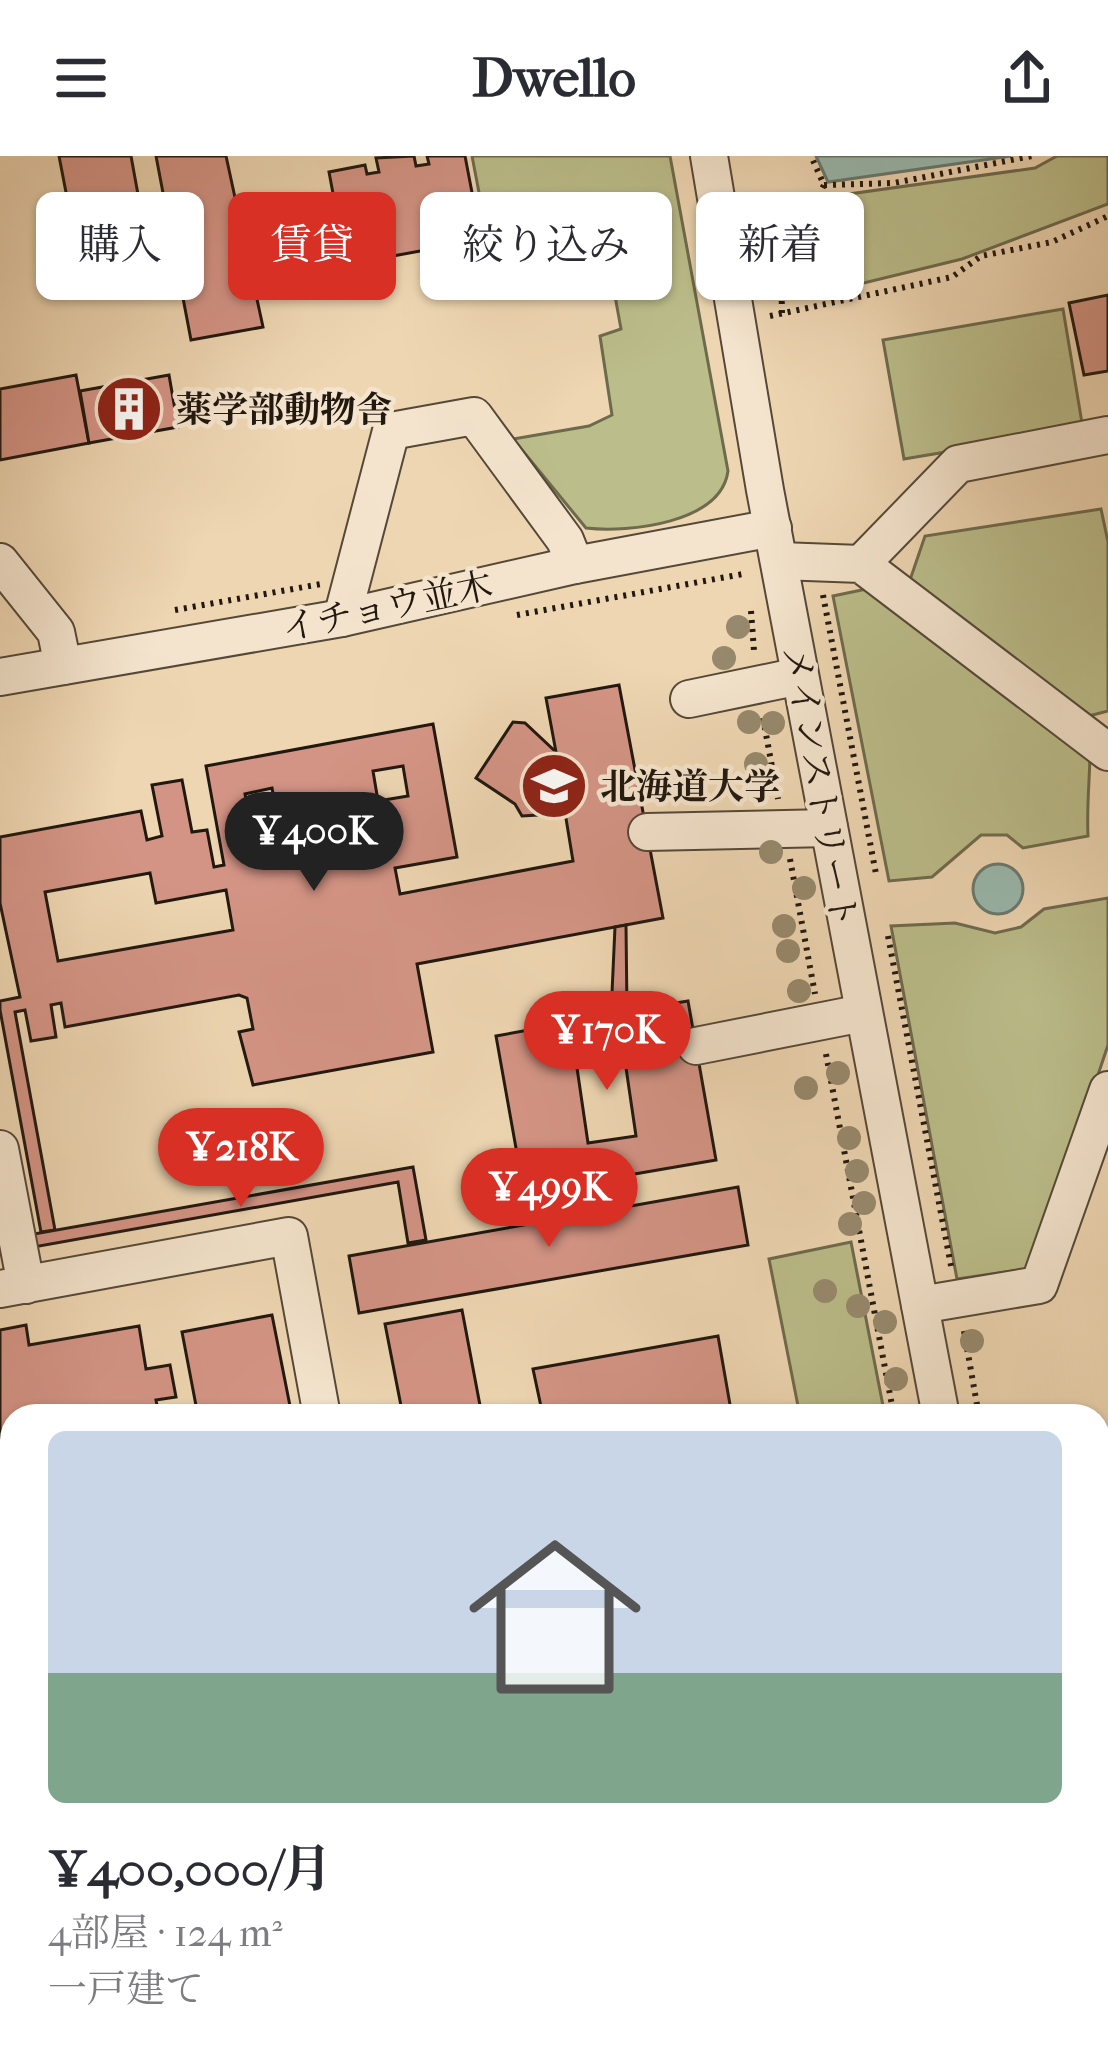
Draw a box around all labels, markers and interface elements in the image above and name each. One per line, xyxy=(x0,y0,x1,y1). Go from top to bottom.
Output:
icon: menu xyxy=(48,45,114,111)
icon: share xyxy=(994,45,1060,111)
text: Dwello xyxy=(472,47,636,110)
chip: 購入 xyxy=(36,192,204,300)
chip: 賃貸 xyxy=(228,192,396,300)
chip: 絞り込み xyxy=(420,192,672,300)
chip: 新着 xyxy=(696,192,864,300)
building icon: 薬学部動物舎 xyxy=(94,374,164,444)
place label: 薬学部動物舎 xyxy=(176,389,392,431)
street label: イチョウ並木 xyxy=(278,564,497,650)
street label: メインストリート xyxy=(774,643,866,932)
school or university icon: 北海道大学 xyxy=(519,751,589,821)
place label: 北海道大学 xyxy=(600,766,780,808)
pin: ¥400K xyxy=(230,792,398,894)
text: ¥400K xyxy=(252,808,376,854)
pin: ¥170K xyxy=(523,991,691,1093)
text: ¥170K xyxy=(551,1007,663,1053)
pin: ¥218K xyxy=(157,1108,325,1210)
text: ¥218K xyxy=(185,1124,297,1170)
pin: ¥499K xyxy=(465,1148,633,1250)
text: ¥499K xyxy=(488,1164,610,1210)
icon: home xyxy=(447,1509,663,1725)
text: ¥400,000/月 xyxy=(48,1839,332,1899)
text: 4部屋 · 124 m² xyxy=(48,1910,282,1956)
text: 一戸建て xyxy=(48,1966,204,2012)

